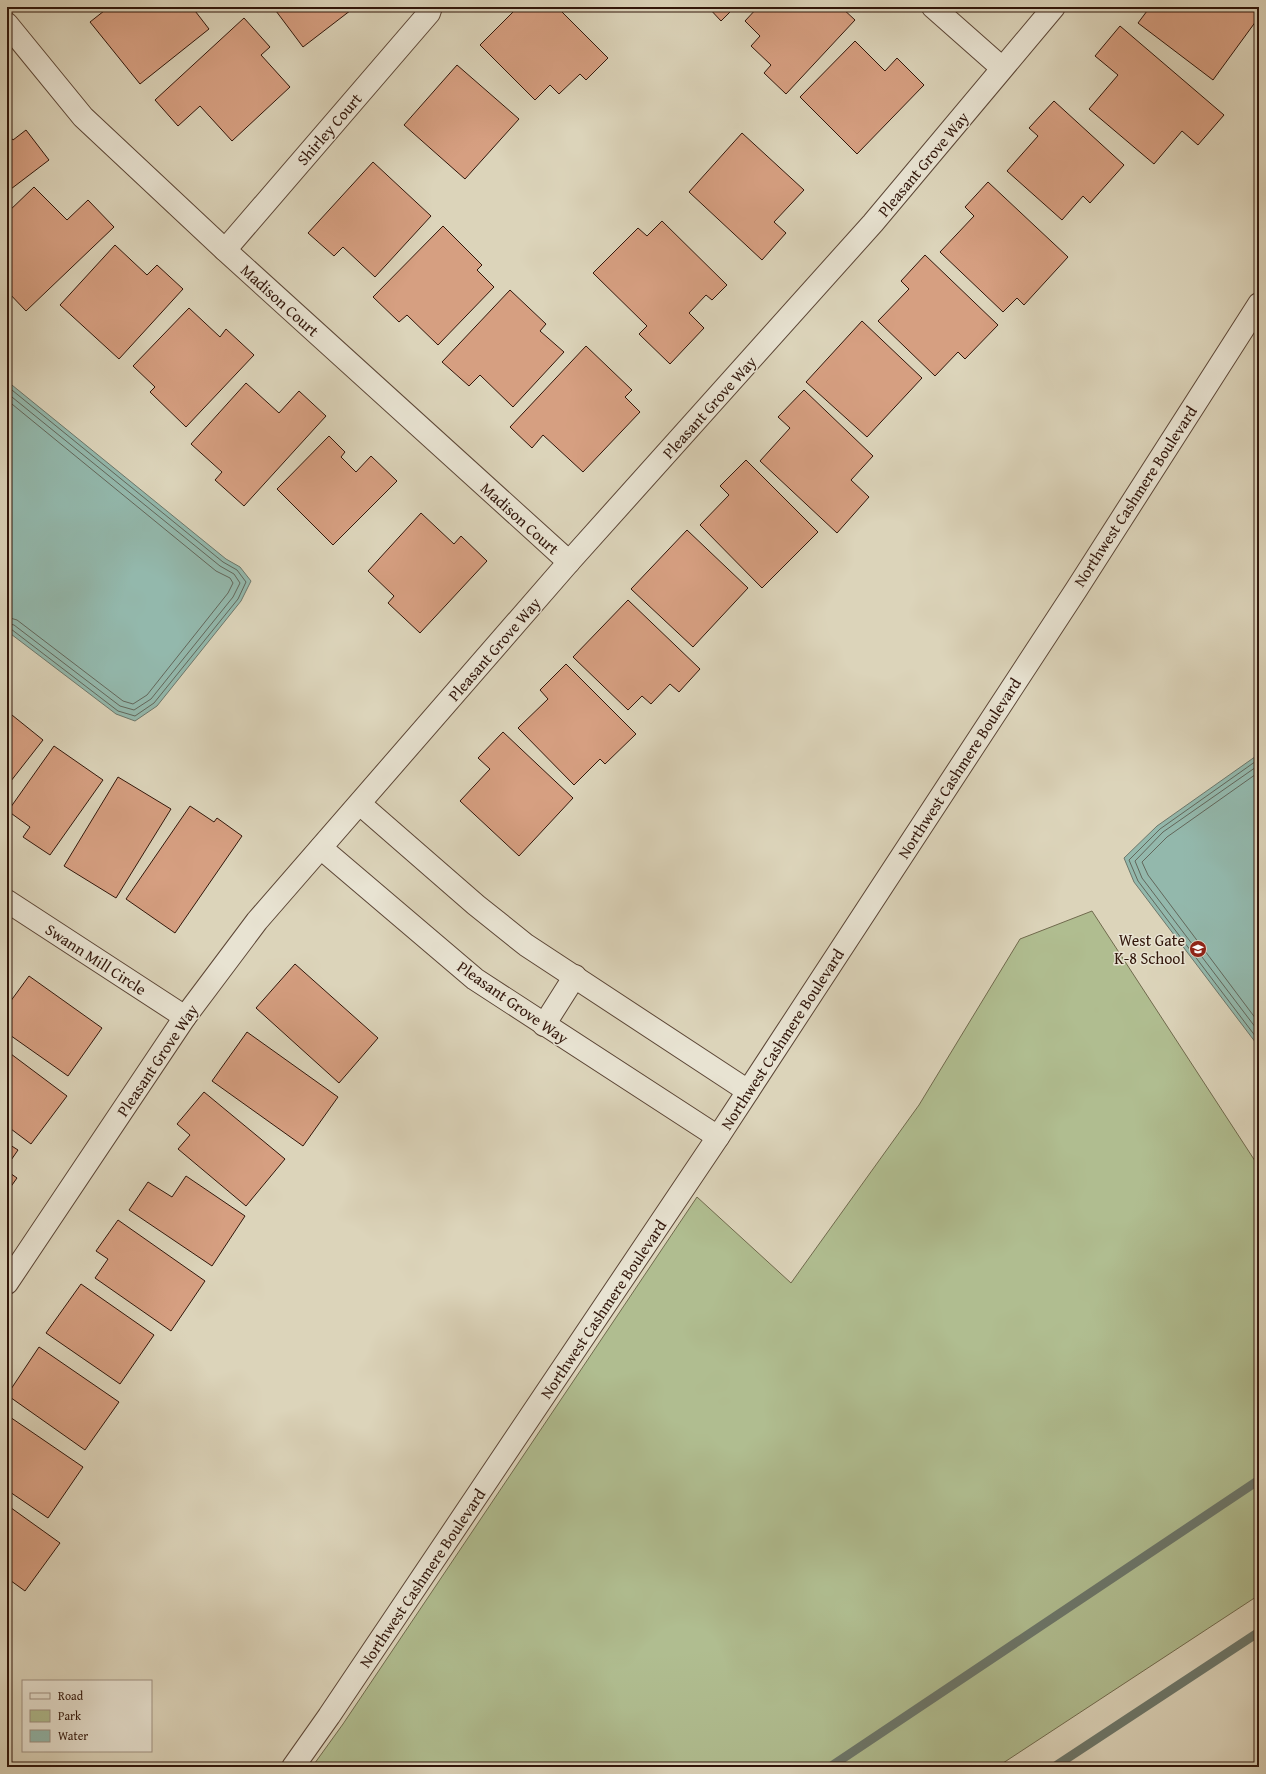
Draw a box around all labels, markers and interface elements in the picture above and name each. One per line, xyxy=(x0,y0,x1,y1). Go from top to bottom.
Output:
street label: Shirley Court xyxy=(291,87,368,171)
street label: Pleasant Grove Way xyxy=(872,106,974,222)
street label: Madison Court xyxy=(235,258,325,342)
street label: Pleasant Grove Way xyxy=(656,350,762,464)
street label: Northwest Cashmere Boulevard xyxy=(1067,400,1203,591)
street label: Madison Court xyxy=(475,476,565,560)
street label: Pleasant Grove Way xyxy=(442,592,546,706)
street label: Northwest Cashmere Boulevard xyxy=(891,672,1027,863)
street label: Swann Mill Circle xyxy=(41,917,151,1001)
place label: West Gate K-8 School xyxy=(1114,928,1186,970)
school or university icon: West Gate K-8 School xyxy=(1188,939,1208,959)
street label: Northwest Cashmere Boulevard xyxy=(714,943,850,1134)
street label: Pleasant Grove Way xyxy=(452,955,574,1049)
street label: Pleasant Grove Way xyxy=(110,999,204,1121)
street label: Northwest Cashmere Boulevard xyxy=(534,1214,672,1403)
street label: Northwest Cashmere Boulevard xyxy=(353,1483,491,1672)
legend xyxy=(22,1680,152,1752)
text: Road xyxy=(58,1687,84,1704)
text: Park xyxy=(58,1707,82,1724)
text: Water xyxy=(58,1727,88,1744)

